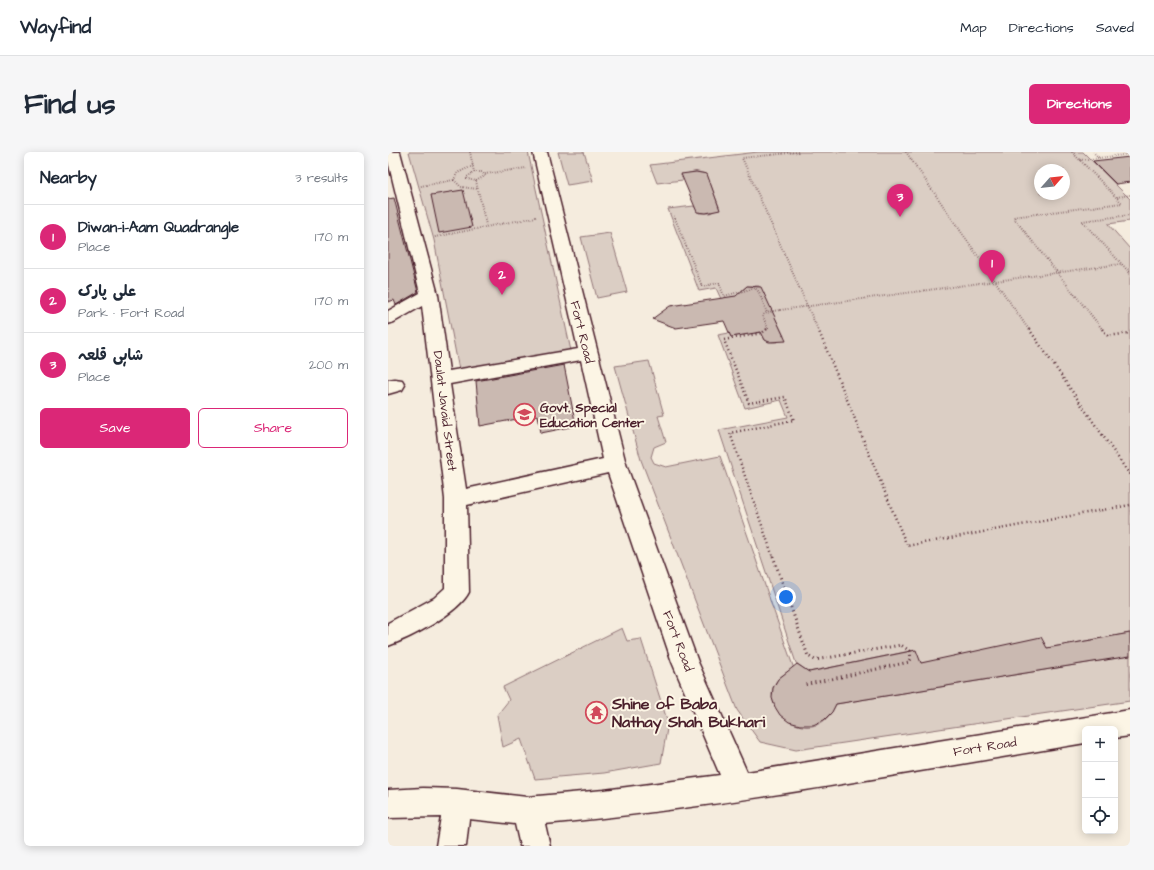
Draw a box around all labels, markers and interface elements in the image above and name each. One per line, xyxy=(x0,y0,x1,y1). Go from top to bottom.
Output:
text: Wayfind xyxy=(20,14,91,41)
text: Map xyxy=(960,18,987,38)
text: Directions xyxy=(1009,18,1074,38)
text: Saved xyxy=(1096,18,1134,38)
button: Directions xyxy=(1029,84,1130,124)
text: Find us xyxy=(24,85,115,124)
north arrow xyxy=(1034,164,1070,200)
text: Nearby xyxy=(40,166,97,190)
text: 3 results xyxy=(295,169,348,187)
pin: 3 xyxy=(887,184,913,217)
text: Diwan-i-Aam Quadrangle xyxy=(78,217,239,238)
text: 1 xyxy=(52,228,54,246)
text: 170 m xyxy=(315,228,348,246)
text: Place xyxy=(78,238,110,256)
pin: 1 xyxy=(979,250,1005,283)
pin: 2 xyxy=(489,262,515,295)
text: علی پارک xyxy=(78,281,136,302)
text: 2 xyxy=(49,292,57,310)
text: 170 m xyxy=(315,292,348,310)
street label: Fort Road xyxy=(566,299,599,365)
text: Park · Fort Road xyxy=(78,304,184,322)
text: شاہی قلعہ xyxy=(78,345,143,366)
street label: Daulat Javaid Street xyxy=(429,350,461,473)
text: 3 xyxy=(50,356,56,374)
text: 200 m xyxy=(309,356,348,374)
text: Place xyxy=(78,368,110,386)
place label: Govt. Special Education Center xyxy=(540,399,645,432)
school or university icon: Govt. Special Education Center xyxy=(512,402,538,428)
button: Save xyxy=(40,408,190,448)
button: Share xyxy=(198,408,348,448)
your location xyxy=(776,587,796,607)
street label: Fort Road xyxy=(658,608,698,674)
place label: Shine of Baba Nathay Shah Bukhari xyxy=(611,693,766,734)
temple icon: Shine of Baba Nathay Shah Bukhari xyxy=(584,700,610,726)
map controls xyxy=(1082,726,1118,834)
button: + xyxy=(1082,726,1118,762)
street label: Fort Road xyxy=(952,733,1018,761)
button: − xyxy=(1082,762,1118,798)
button: locate xyxy=(1082,798,1118,834)

